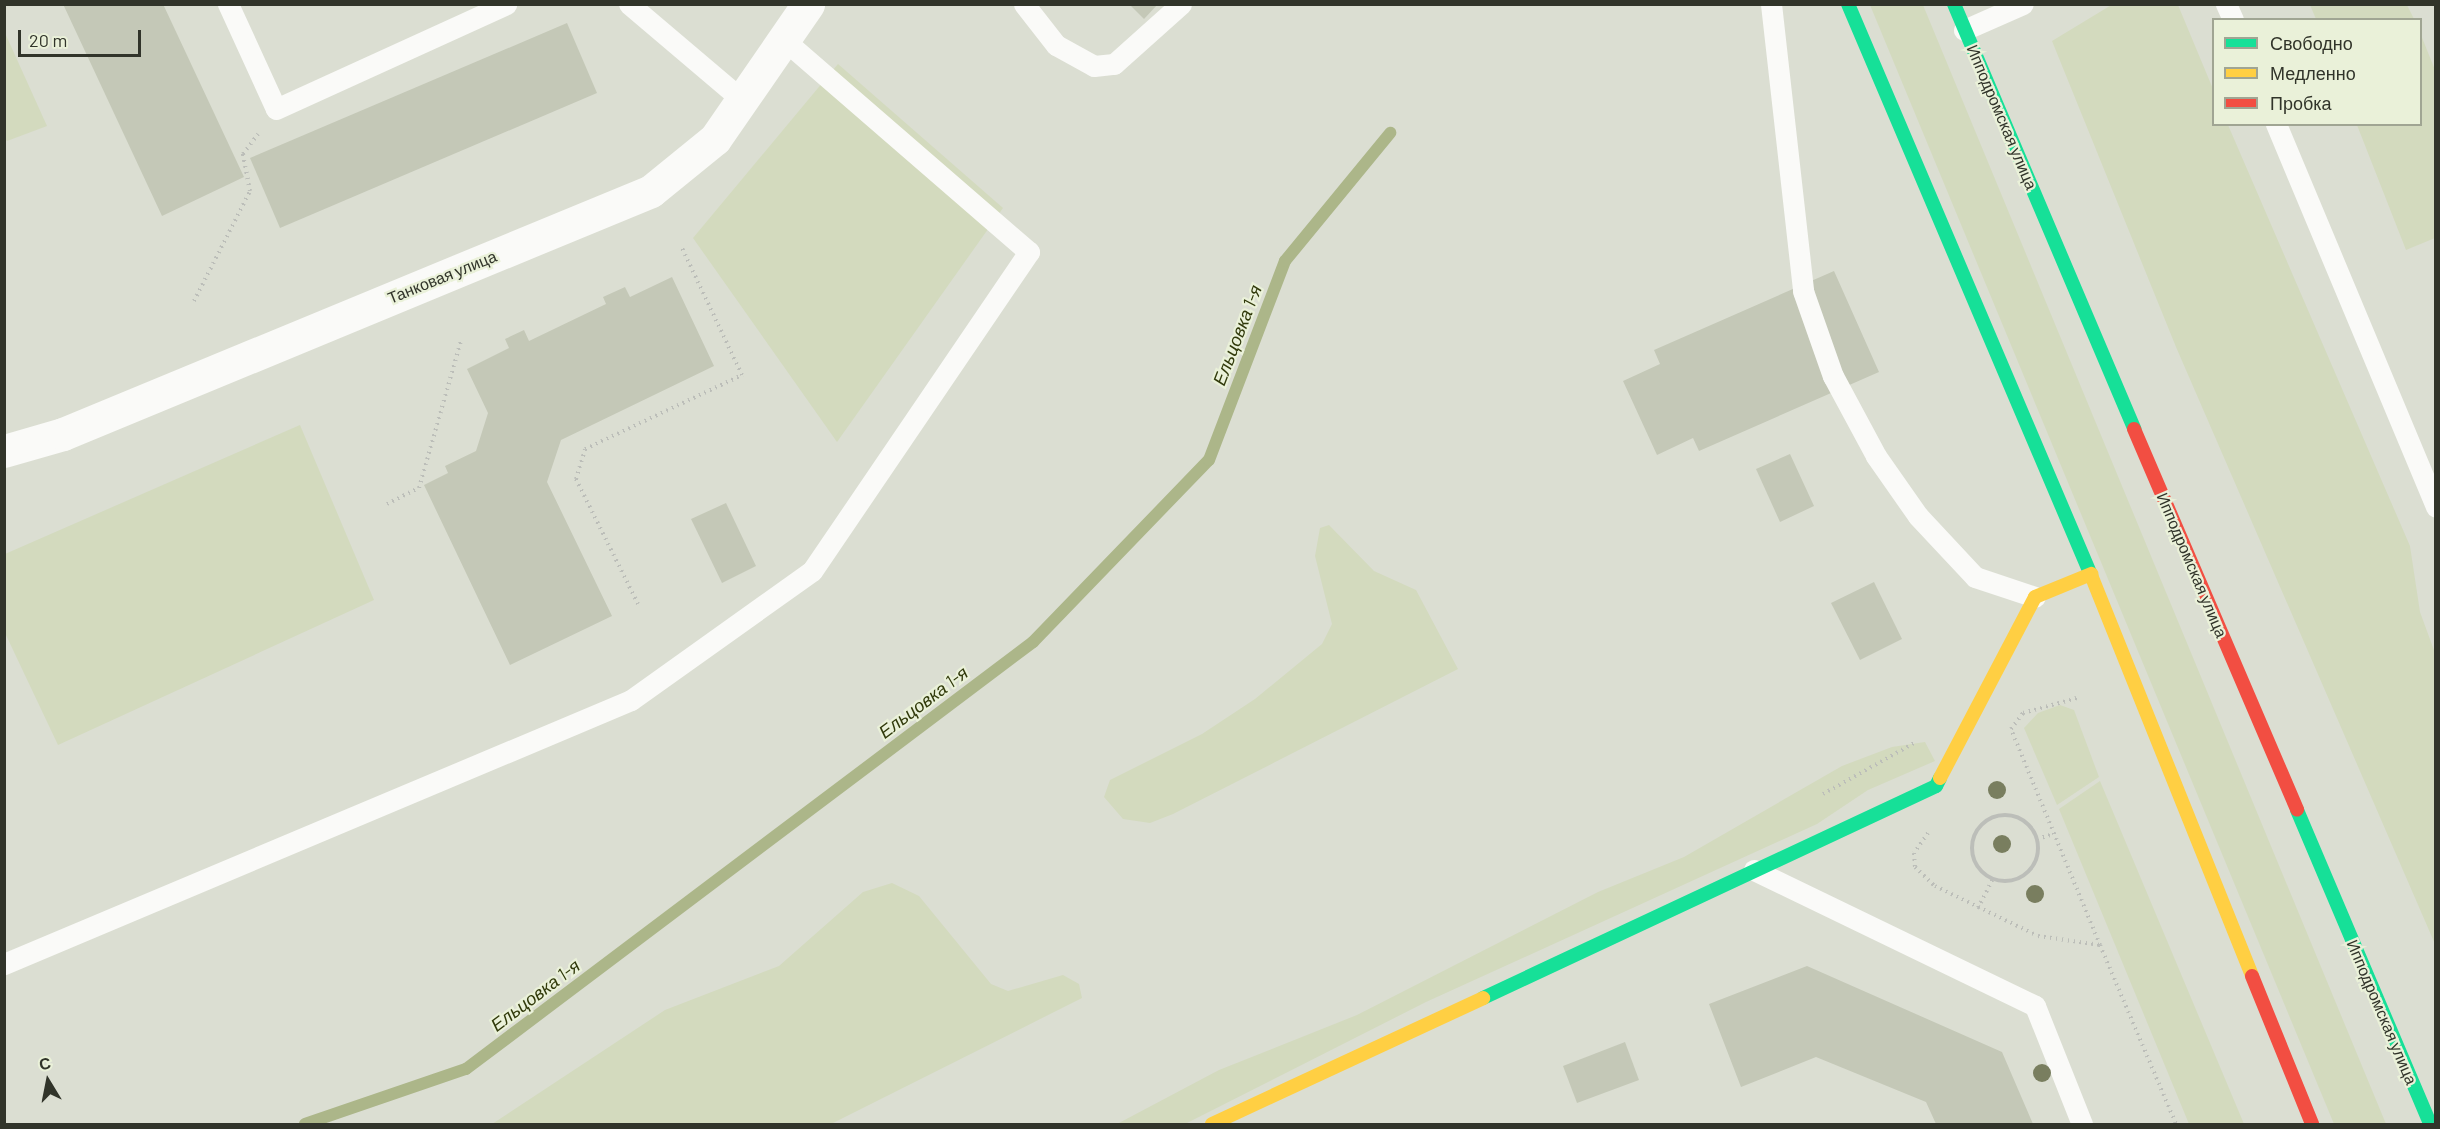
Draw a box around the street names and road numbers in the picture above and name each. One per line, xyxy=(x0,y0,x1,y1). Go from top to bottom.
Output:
street label: Ипподромская улица xyxy=(1963,42,2041,192)
street label: Танковая улица xyxy=(385,246,499,308)
street label: Ипподромская улица xyxy=(2153,490,2231,640)
street label: Ипподромская улица xyxy=(2343,937,2421,1087)

